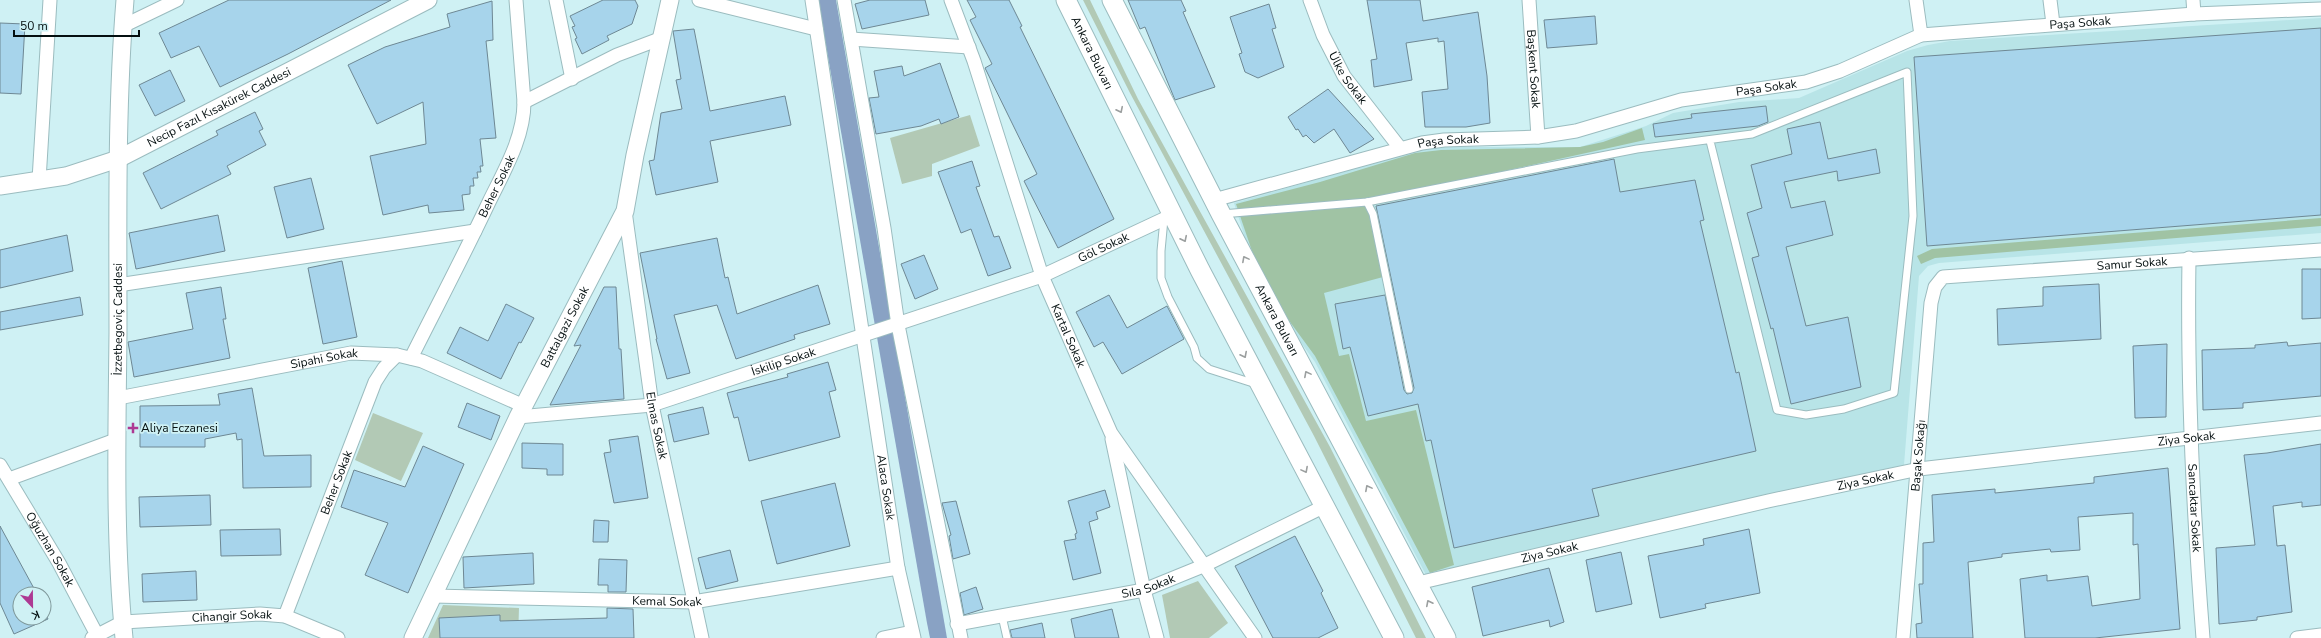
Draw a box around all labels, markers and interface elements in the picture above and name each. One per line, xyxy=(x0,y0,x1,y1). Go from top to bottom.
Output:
scale bar xyxy=(14,12,139,38)
street label: Paşa Sokak xyxy=(2049,12,2112,33)
street label: Ankara Bulvarı xyxy=(1067,14,1117,92)
text: 50 m xyxy=(20,18,48,34)
street label: Başkent Sokak xyxy=(1523,29,1544,110)
street label: Ülke Sokak xyxy=(1325,49,1372,108)
street label: Necip Fazıl Kısakürek Caddesi xyxy=(144,64,294,151)
street label: Paşa Sokak xyxy=(1735,75,1799,100)
one-way arrow xyxy=(1115,106,1123,113)
street label: Paşa Sokak xyxy=(1416,131,1480,152)
street label: Beher Sokak xyxy=(475,152,519,220)
street label: Göl Sokak xyxy=(1075,228,1132,266)
one-way arrow xyxy=(1179,235,1187,242)
street label: Samur Sokak xyxy=(2096,253,2169,274)
one-way arrow xyxy=(1243,256,1250,263)
street label: İzzetbegoviç Caddesi xyxy=(110,263,126,376)
street label: Ankara Bulvarı xyxy=(1251,281,1303,359)
street label: Battalgazi Sokak xyxy=(537,283,593,371)
street label: Kartal Sokak xyxy=(1047,301,1090,371)
street label: İskilip Sokak xyxy=(749,343,818,380)
street label: Sipahi Sokak xyxy=(289,345,359,373)
one-way arrow xyxy=(1239,351,1246,358)
one-way arrow xyxy=(1304,370,1311,378)
street label: Elmas Sokak xyxy=(642,391,672,462)
street label: Başak Sokağı xyxy=(1907,419,1929,492)
place label: Aliya Eczanesi xyxy=(141,420,218,436)
marker: Aliya Eczanesi xyxy=(128,423,138,433)
street label: Ziya Sokak xyxy=(2157,427,2217,450)
street label: Beher Sokak xyxy=(317,447,356,517)
street label: Alaca Sokak xyxy=(873,454,899,522)
street label: Sancaktar Sokak xyxy=(2184,463,2205,554)
one-way arrow xyxy=(1300,465,1308,473)
street label: Ziya Sokak xyxy=(1835,466,1896,494)
one-way arrow xyxy=(1365,485,1372,493)
street label: Oğuzhan Sokak xyxy=(22,509,79,590)
street label: Ziya Sokak xyxy=(1519,538,1580,567)
street label: Sıla Sokak xyxy=(1120,570,1178,602)
north arrow xyxy=(12,586,52,626)
street label: Kemal Sokak xyxy=(632,593,704,610)
one-way arrow xyxy=(1426,600,1433,607)
text: K xyxy=(29,606,42,623)
street label: Cihangir Sokak xyxy=(191,606,274,626)

